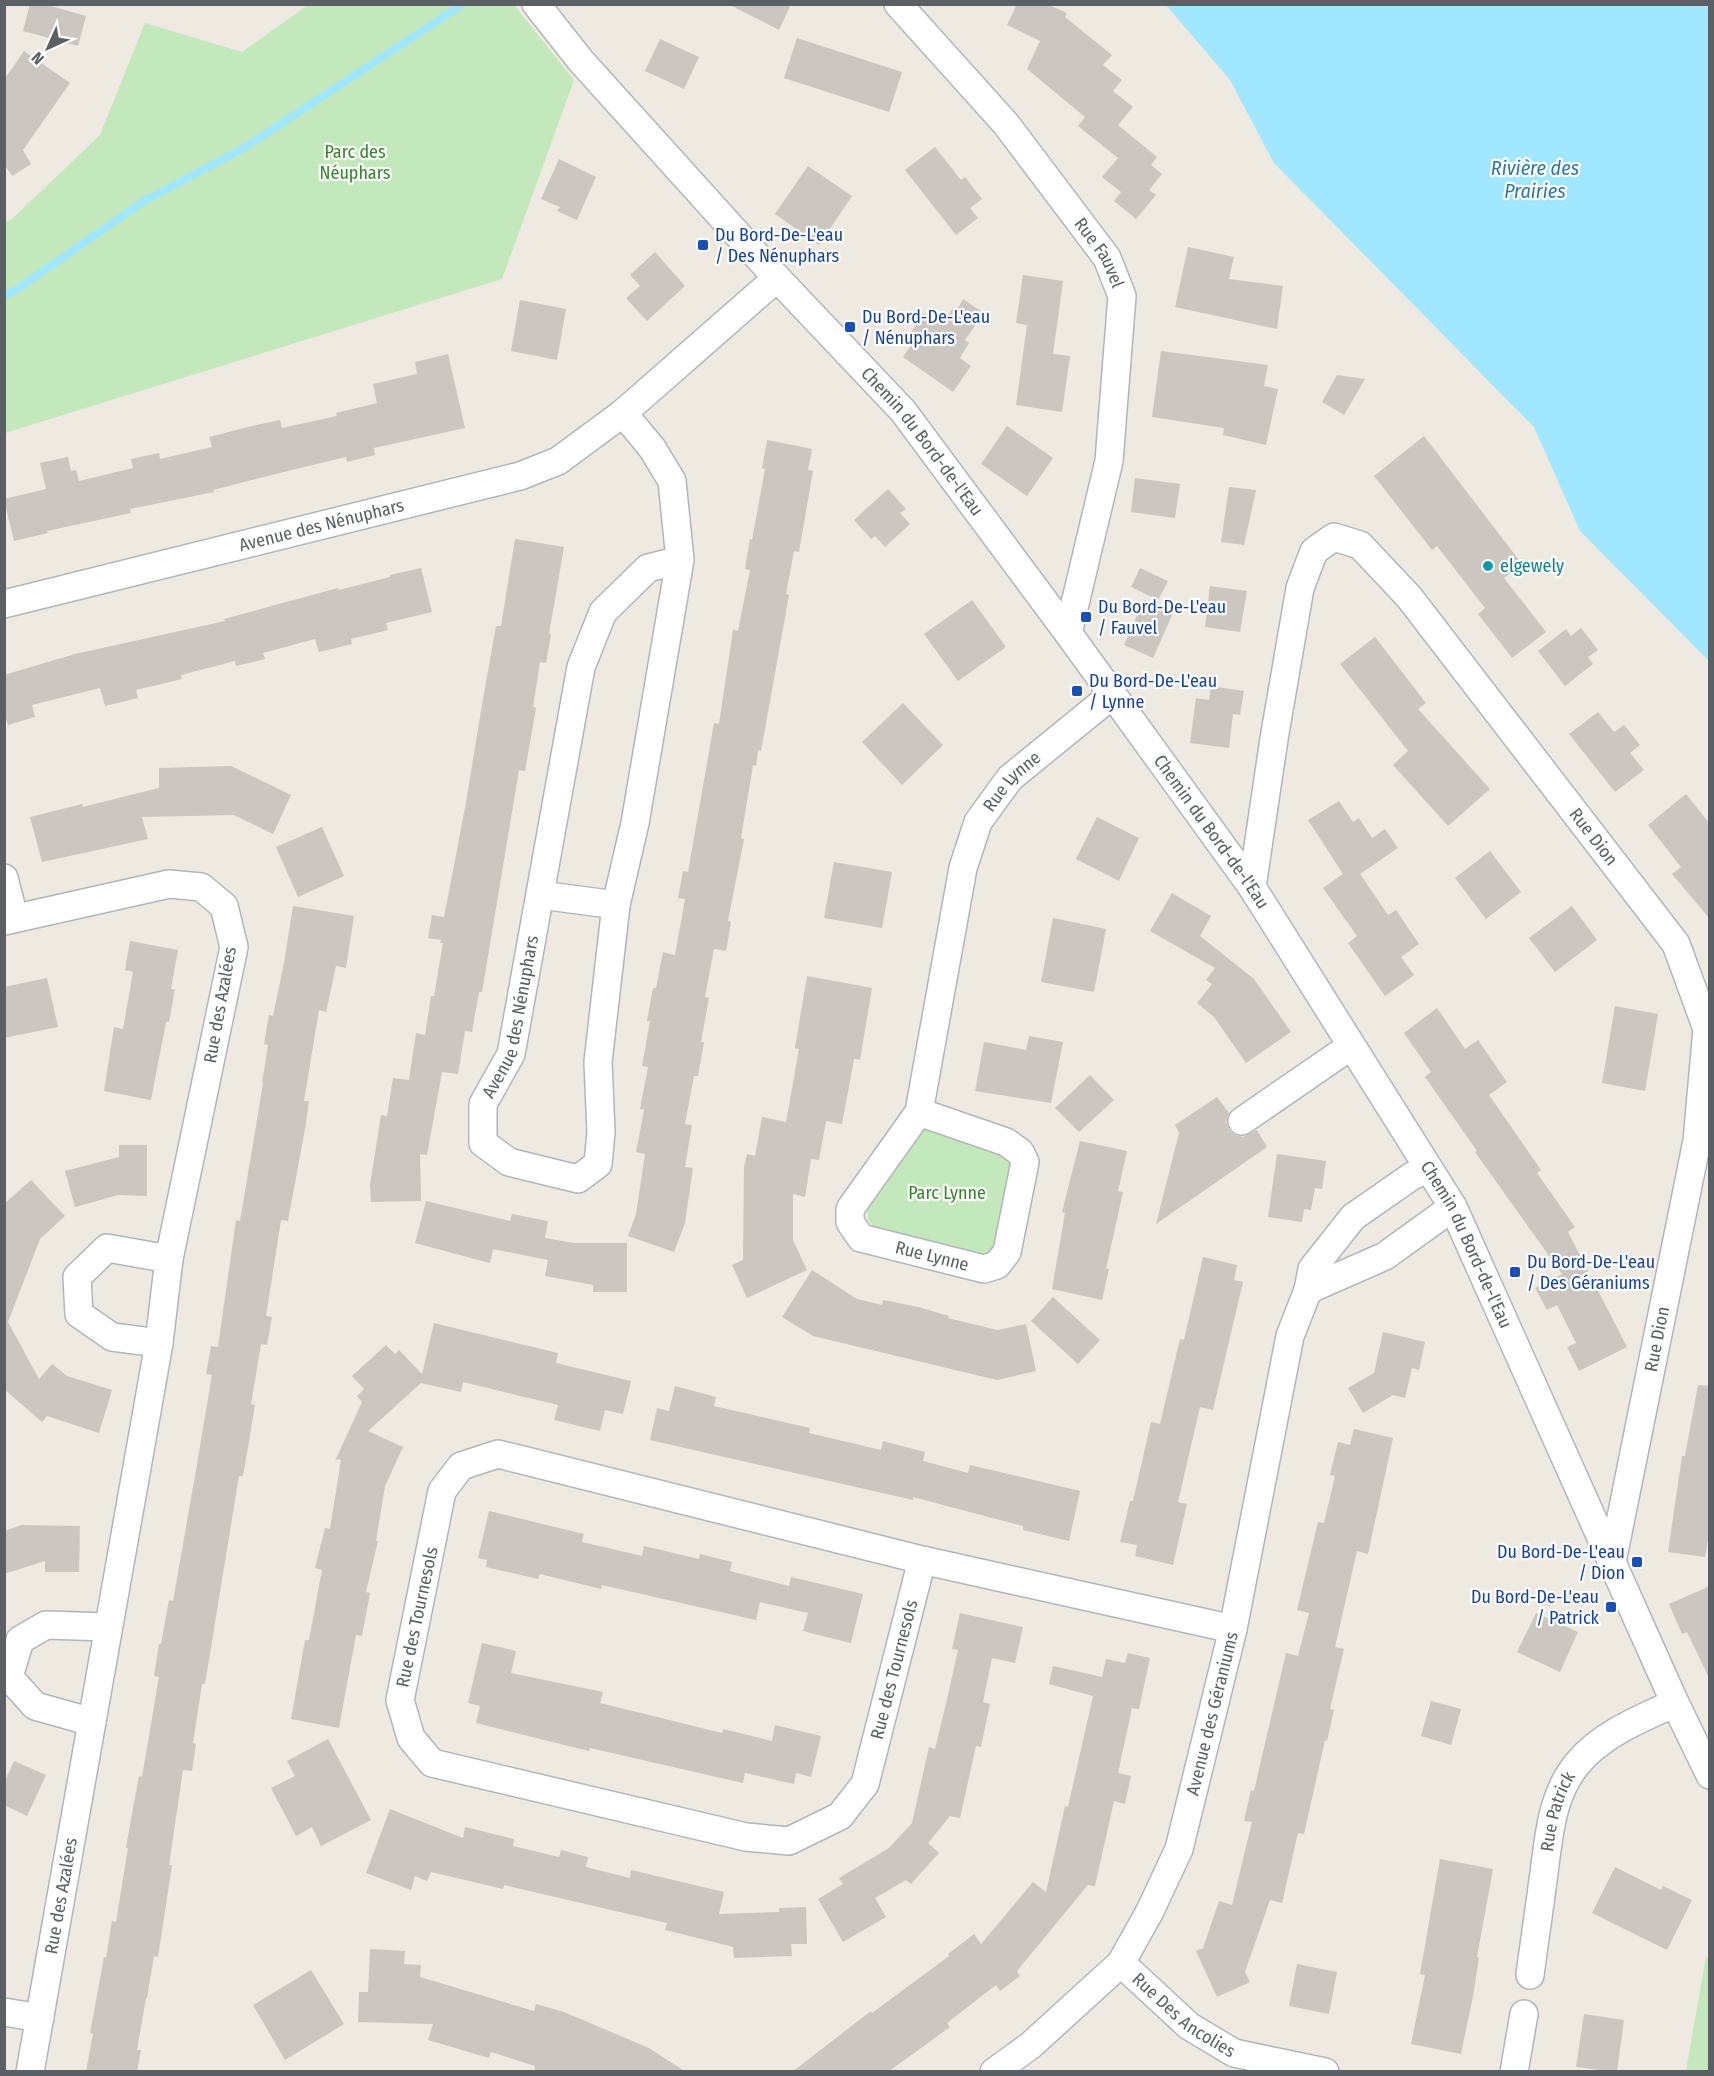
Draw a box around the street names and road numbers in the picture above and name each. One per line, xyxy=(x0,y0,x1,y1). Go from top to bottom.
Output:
street label: Rue Fauvel xyxy=(1069,213,1129,291)
street label: Chemin du Bord-de-l'Eau xyxy=(856,363,988,520)
street label: Avenue des Nénuphars xyxy=(237,494,406,556)
street label: Rue Lynne xyxy=(978,746,1045,816)
street label: Chemin du Bord-de-l'Eau xyxy=(1149,751,1274,913)
street label: Rue Dion xyxy=(1565,804,1622,870)
street label: Avenue des Nénuphars xyxy=(478,933,543,1102)
street label: Rue des Azalées xyxy=(199,945,241,1065)
street label: Chemin du Bord-de-l'Eau xyxy=(1416,1157,1517,1332)
street label: Rue Lynne xyxy=(893,1236,971,1276)
street label: Rue Dion xyxy=(1640,1304,1674,1374)
street label: Rue des Tournesols xyxy=(391,1544,443,1689)
street label: Rue des Tournesols xyxy=(866,1597,923,1742)
street label: Avenue des Géraniums xyxy=(1182,1629,1243,1798)
street label: Rue Patrick xyxy=(1536,1767,1580,1853)
street label: Rue des Azalées xyxy=(40,1836,82,1956)
street label: Rue Des Ancolies xyxy=(1128,1968,1240,2062)

